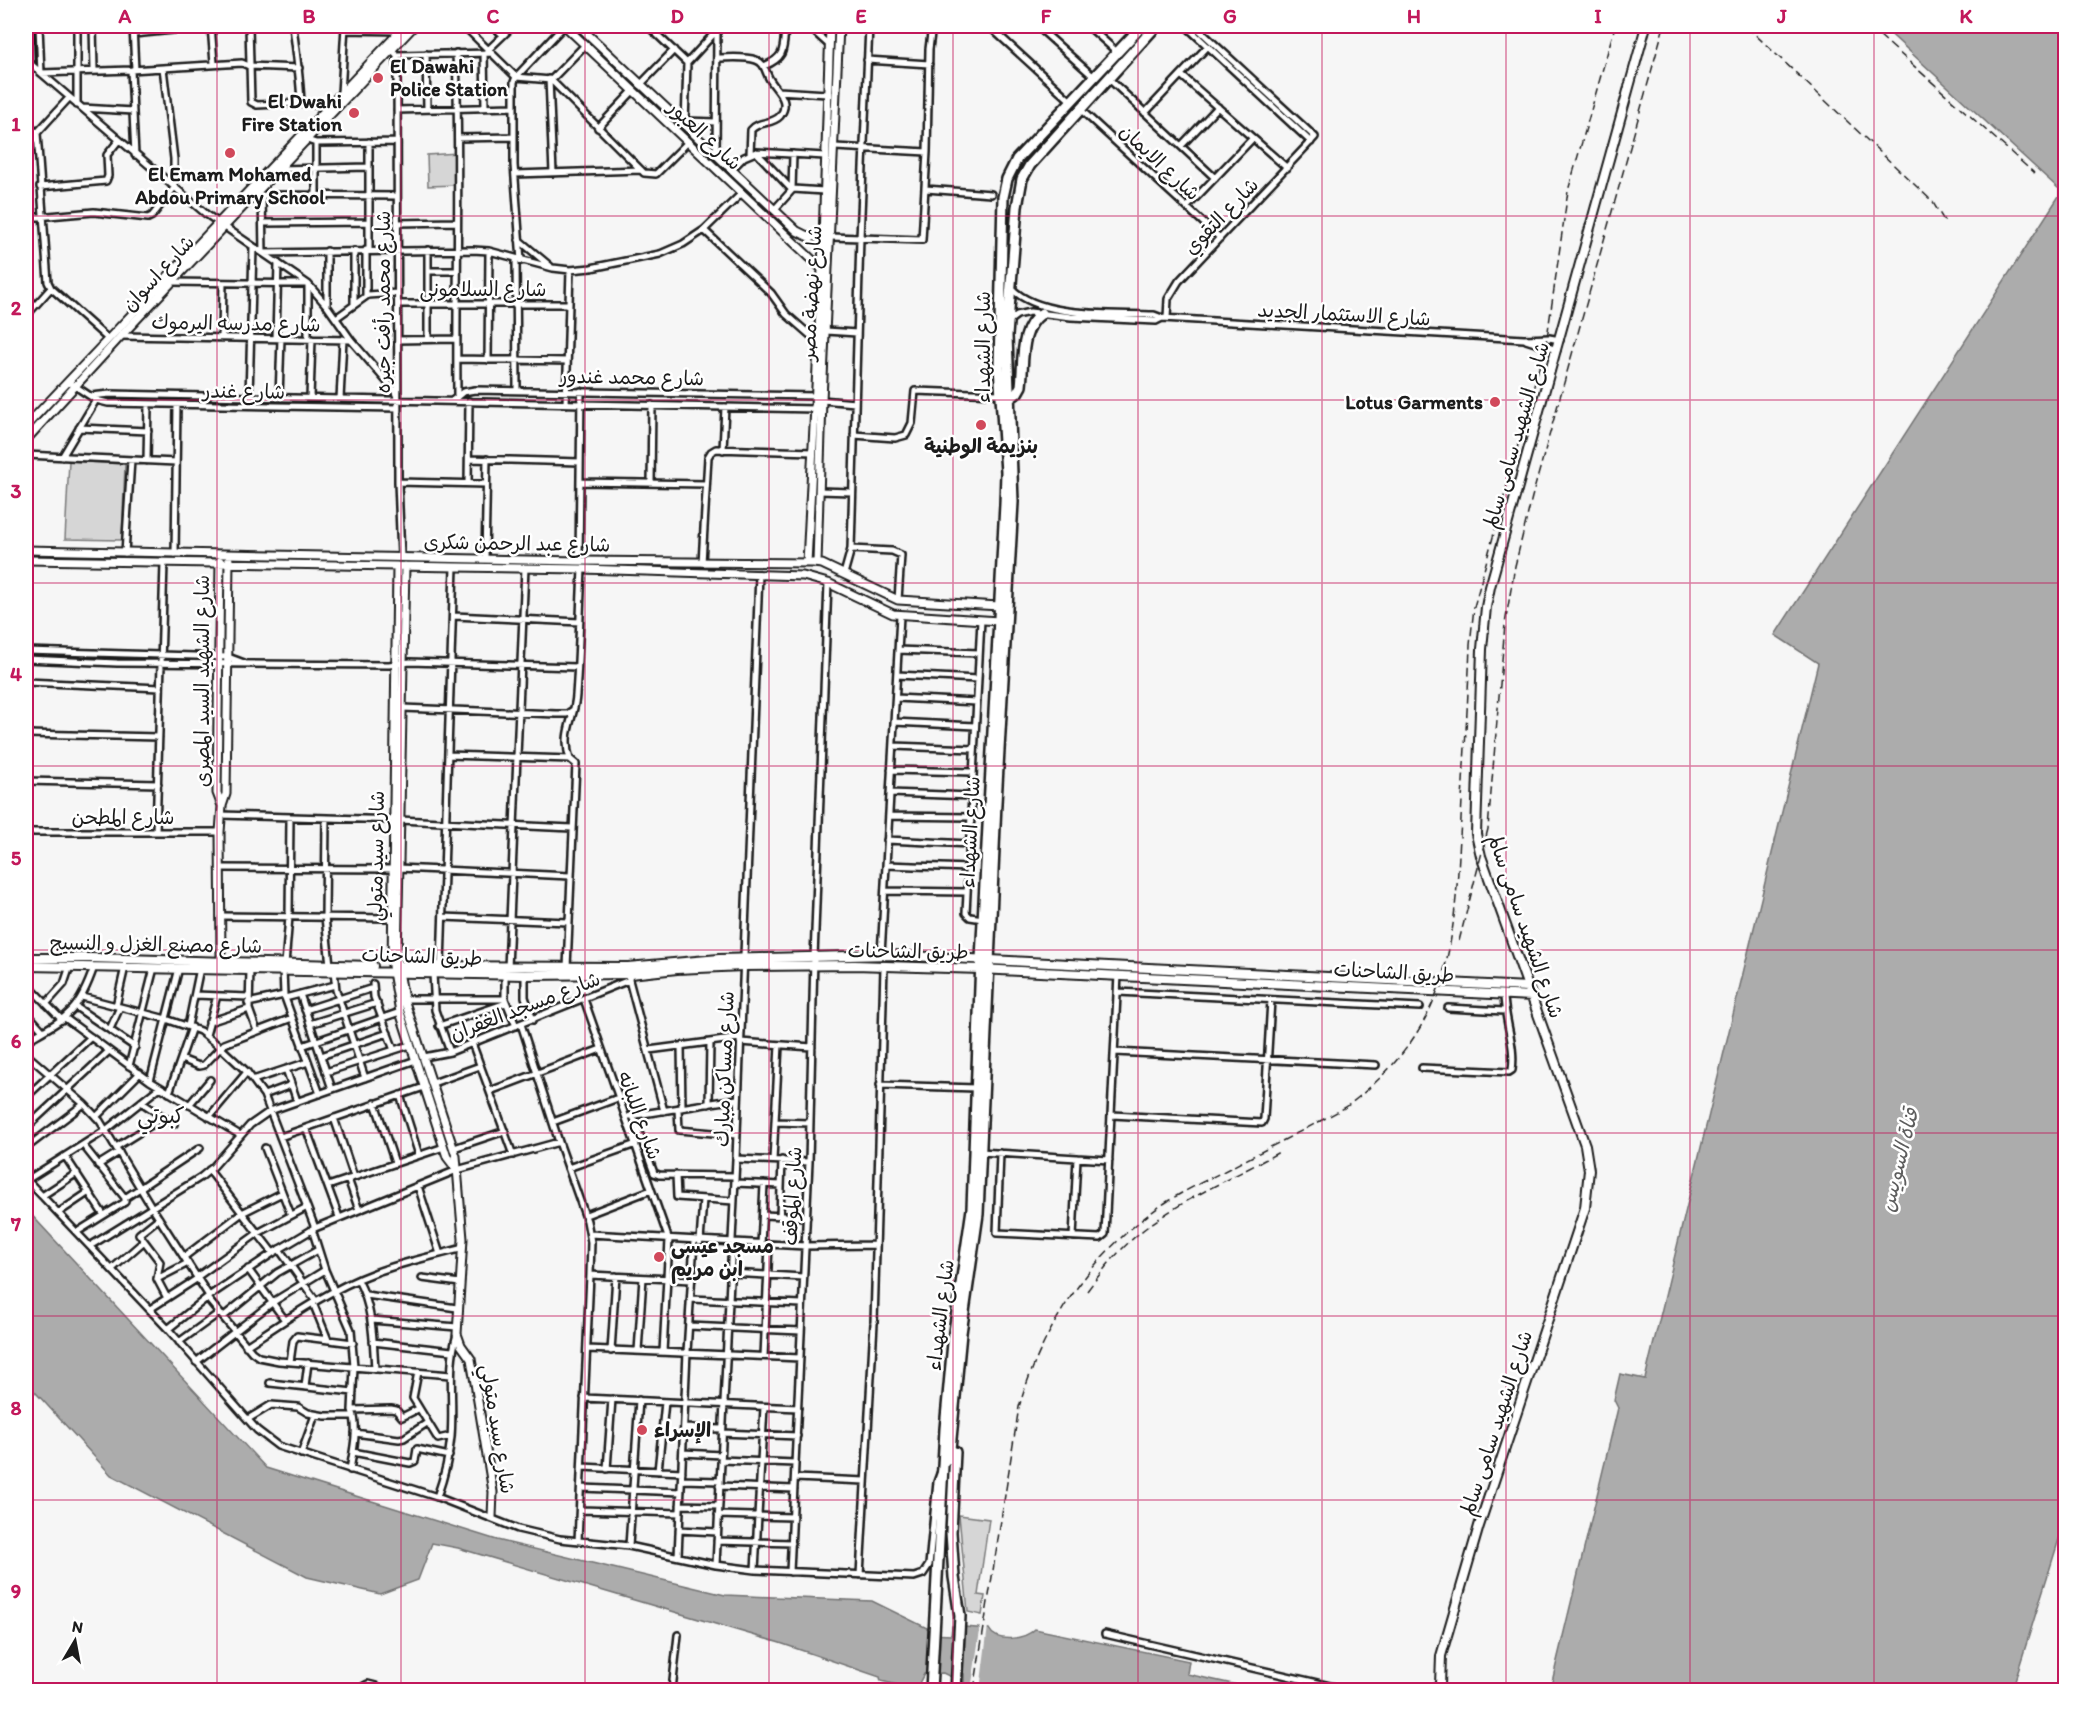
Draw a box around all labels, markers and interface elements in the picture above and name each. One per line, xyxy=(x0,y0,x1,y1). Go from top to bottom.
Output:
text: A xyxy=(118,4,132,28)
text: B xyxy=(303,4,316,28)
text: C xyxy=(487,4,500,28)
text: D xyxy=(670,4,684,28)
text: E xyxy=(855,4,867,28)
text: F xyxy=(1041,4,1052,28)
text: G xyxy=(1223,4,1237,28)
text: H xyxy=(1407,4,1421,28)
text: I xyxy=(1594,4,1602,28)
text: J xyxy=(1776,4,1787,28)
text: K xyxy=(1960,4,1974,28)
place label: El Dawahi Police Station xyxy=(390,54,508,101)
marker: El Dawahi Police Station xyxy=(371,71,385,85)
place label: El Dwahi Fire Station xyxy=(241,89,343,136)
street label: شارع العبور xyxy=(660,94,747,177)
marker: El Dwahi Fire Station xyxy=(347,106,361,120)
text: 1 xyxy=(11,112,21,136)
street label: شارع الايمان xyxy=(1113,119,1205,207)
marker: El Emam Mohamed Abdou Primary School xyxy=(223,146,237,160)
place label: El Emam Mohamed Abdou Primary School xyxy=(134,162,325,210)
street label: شارع التقوي xyxy=(1179,173,1266,261)
street label: شارع محمد رأفت جيره xyxy=(371,211,397,393)
street label: شارع نهضة مصر xyxy=(795,225,829,363)
street label: شارع اسوان xyxy=(117,230,201,317)
street label: شارع السلامونى xyxy=(420,277,546,303)
street label: شارع الشهداء xyxy=(971,291,997,403)
text: 2 xyxy=(11,296,22,320)
street label: شارع الاستثمار الجديد xyxy=(1257,297,1431,333)
street label: شارع مدرسه اليرموك xyxy=(151,310,321,338)
street label: شارع الشهيد سامى سالم xyxy=(1478,339,1557,532)
street label: شارع محمد غندور xyxy=(558,364,704,392)
street label: شارع غندر xyxy=(201,378,285,406)
place label: Lotus Garments xyxy=(1345,390,1483,414)
marker: Lotus Garments xyxy=(1488,395,1502,409)
marker: بنزيمة الوطنية xyxy=(974,418,988,432)
place label: بنزيمة الوطنية xyxy=(924,434,1038,459)
text: 3 xyxy=(11,479,22,503)
street label: شارع عبد الرحمن شكرى xyxy=(423,529,611,559)
street label: شارع الشهيد السيد المصرى xyxy=(190,575,216,787)
text: 4 xyxy=(10,662,22,686)
street label: شارع الشهداء xyxy=(955,776,987,889)
street label: شارع سيد متولي xyxy=(363,790,395,922)
street label: شارع المطحن xyxy=(72,805,174,831)
street label: شارع الشهيد سامى سالم xyxy=(1480,831,1569,1022)
text: 5 xyxy=(11,846,22,870)
street label: شارع مصنع الغزل و النسيج xyxy=(50,930,262,961)
street label: طريق الشاحنات xyxy=(847,938,969,964)
street label: طريق الشاحنات xyxy=(361,942,483,970)
street label: طريق الشاحنات xyxy=(1333,957,1455,987)
street label: شارع مسجد الغفران xyxy=(446,966,604,1048)
street label: شارع مساكن مبارك xyxy=(709,991,741,1147)
text: 6 xyxy=(11,1029,22,1053)
street label: شارع اللبانه xyxy=(611,1067,667,1163)
district label: كبوتي xyxy=(137,1102,185,1135)
water label: قناة السويس xyxy=(1874,1103,1925,1214)
street label: شارع الموقف xyxy=(777,1146,809,1246)
text: 7 xyxy=(10,1212,21,1236)
place label: مسجد عيسى ابن مريم xyxy=(671,1234,774,1284)
marker: مسجد عيسى ابن مريم xyxy=(652,1250,666,1264)
street label: شارع الشهداء xyxy=(921,1258,961,1372)
street label: شارع الشهيد سامى سالم xyxy=(1455,1327,1540,1520)
street label: شارع سيد متولي xyxy=(470,1363,520,1496)
text: 8 xyxy=(11,1396,22,1420)
place label: الإسراء xyxy=(654,1418,711,1444)
marker: الإسراء xyxy=(635,1423,649,1437)
text: 9 xyxy=(11,1579,21,1603)
north arrow xyxy=(45,1611,105,1671)
text: N xyxy=(71,1616,84,1637)

